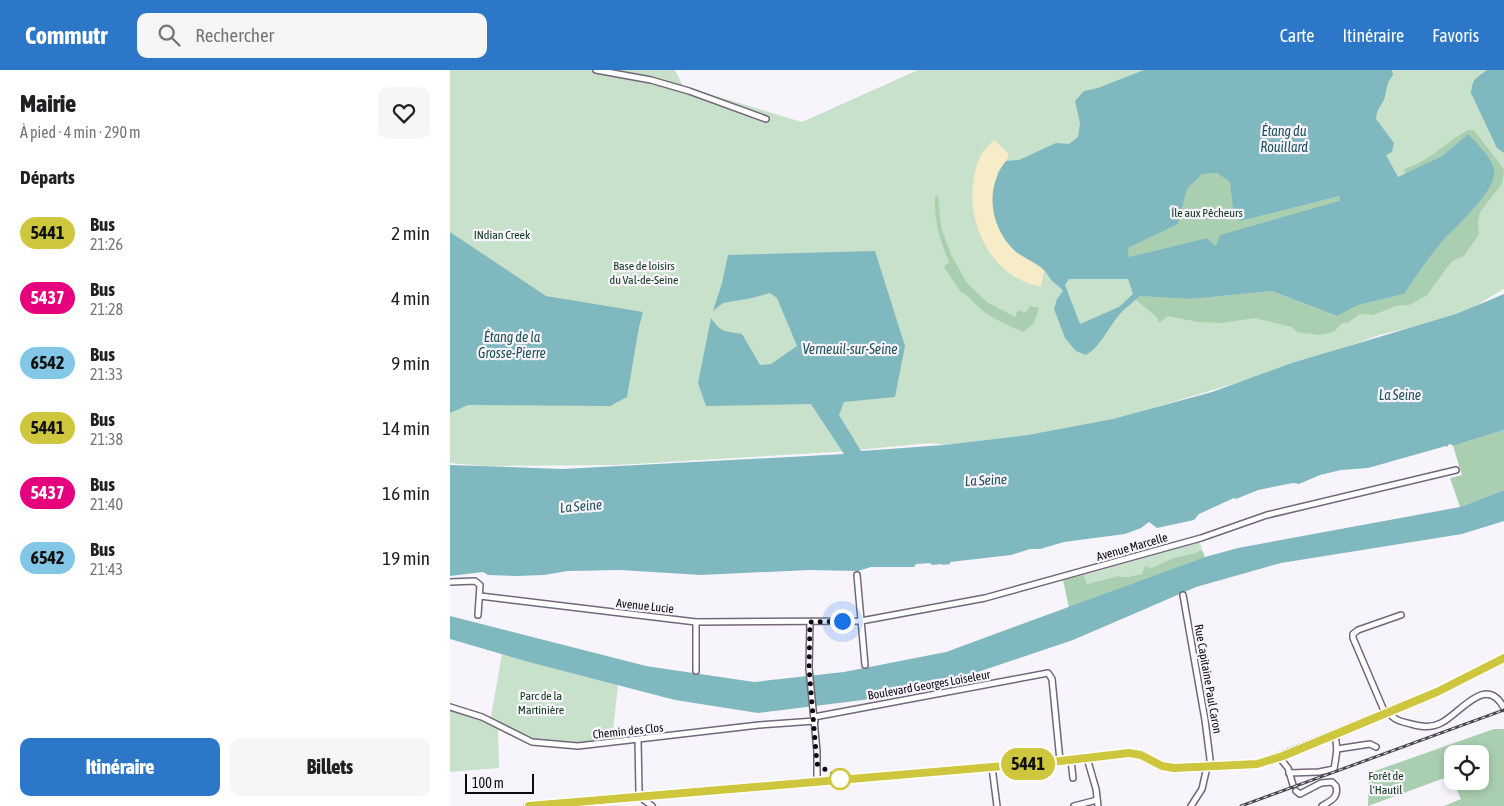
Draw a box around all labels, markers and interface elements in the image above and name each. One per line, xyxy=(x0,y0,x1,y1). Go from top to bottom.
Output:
search box xyxy=(137,13,487,58)
icon: search xyxy=(155,21,183,49)
text: Commutr xyxy=(25,22,107,49)
text: Rechercher xyxy=(195,24,274,46)
text: Carte xyxy=(1280,25,1314,46)
text: Itinéraire xyxy=(1342,25,1404,46)
text: Favoris xyxy=(1432,25,1479,46)
button: heart xyxy=(378,87,430,139)
text: Mairie xyxy=(20,90,76,117)
text: À pied · 4 min · 290 m xyxy=(20,123,141,141)
water label: Étang du Rouillard xyxy=(1260,123,1308,155)
text: Départs xyxy=(20,166,75,188)
park label: Île aux Pêcheurs xyxy=(1171,206,1243,220)
text: Bus xyxy=(90,213,115,235)
text: 5441 xyxy=(31,222,64,243)
text: 2 min xyxy=(391,222,430,244)
park label: INdian Creek xyxy=(474,228,531,242)
text: 21:26 xyxy=(90,235,123,253)
park label: Base de loisirs du Val-de-Seine xyxy=(609,259,679,287)
text: Bus xyxy=(90,278,115,300)
text: 5437 xyxy=(31,287,64,308)
text: 4 min xyxy=(391,287,430,309)
text: 21:28 xyxy=(90,300,123,318)
water label: Étang de la Grosse-Pierre xyxy=(478,329,546,361)
water label: Verneuil-sur-Seine xyxy=(802,341,898,357)
text: Bus xyxy=(90,343,115,365)
text: 6542 xyxy=(31,352,64,373)
text: 9 min xyxy=(391,352,430,374)
text: 21:33 xyxy=(90,365,123,383)
water label: La Seine xyxy=(1379,387,1421,403)
text: Bus xyxy=(90,408,115,430)
text: 5441 xyxy=(31,417,64,438)
text: 14 min xyxy=(382,417,430,439)
text: 21:38 xyxy=(90,430,123,448)
water label: La Seine xyxy=(964,471,1008,489)
text: Bus xyxy=(90,473,115,495)
text: 5437 xyxy=(31,482,64,503)
text: 16 min xyxy=(382,482,430,504)
text: 21:40 xyxy=(90,495,123,513)
water label: La Seine xyxy=(559,496,603,516)
street label: Avenue Marcelle xyxy=(1095,530,1169,564)
text: Bus xyxy=(90,538,115,560)
text: 6542 xyxy=(31,547,64,568)
text: 19 min xyxy=(382,547,430,569)
text: 21:43 xyxy=(90,560,123,578)
street label: Avenue Lucie xyxy=(615,596,675,616)
your location xyxy=(830,609,855,634)
street label: Rue Capitaine Paul Caron xyxy=(1191,623,1225,735)
street label: Boulevard Georges Loiseleur xyxy=(867,667,992,703)
park label: Parc de la Martinière xyxy=(518,689,564,717)
street label: Chemin des Clos xyxy=(592,720,664,742)
button: Itinéraire xyxy=(20,738,220,796)
button: Billets xyxy=(230,738,430,796)
map controls xyxy=(1444,745,1489,790)
button: locate xyxy=(1444,745,1489,790)
line badge: 5441 xyxy=(993,748,1063,780)
text: 5441 xyxy=(1011,753,1045,774)
unlabelled marker xyxy=(829,768,851,790)
park label: Forêt de l'Hautil xyxy=(1368,769,1404,797)
scale bar xyxy=(465,771,534,794)
text: 100 m xyxy=(472,775,504,791)

